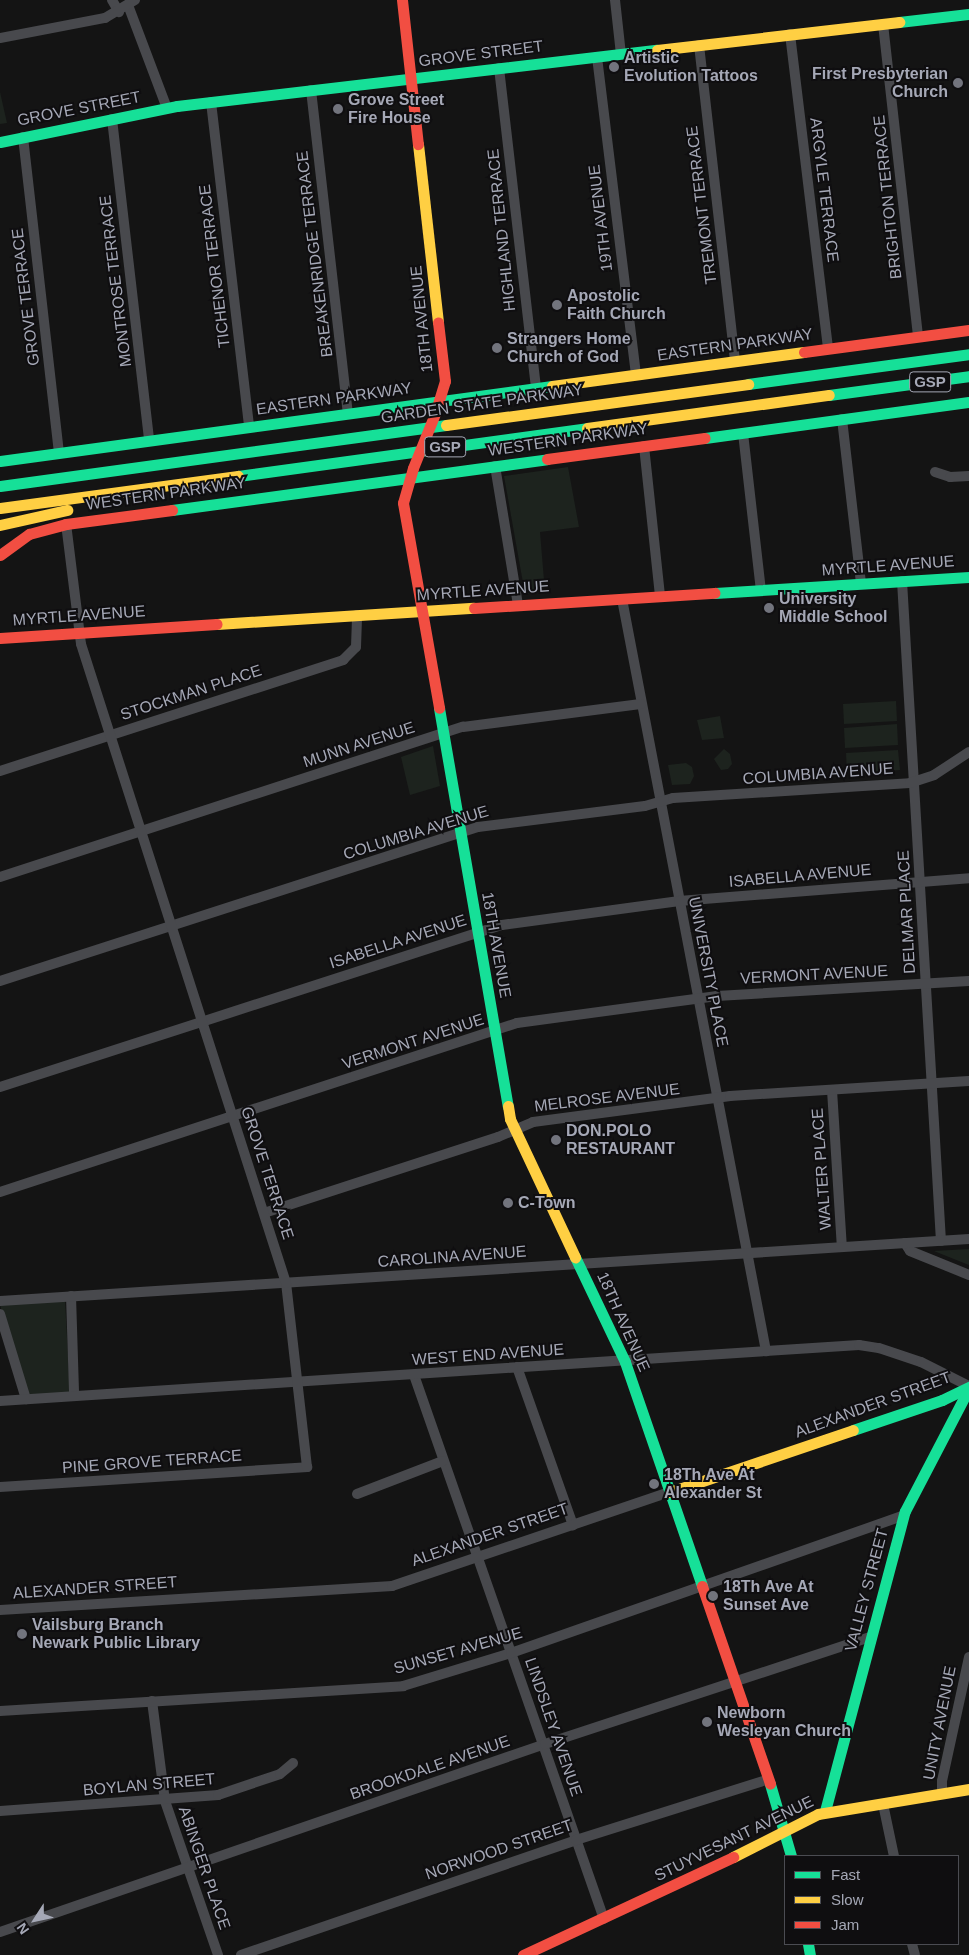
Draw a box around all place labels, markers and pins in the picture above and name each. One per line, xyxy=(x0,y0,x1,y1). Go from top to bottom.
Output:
place label: Artistic Evolution Tattoos xyxy=(624,48,758,86)
marker: Artistic Evolution Tattoos xyxy=(608,61,620,73)
place label: First Presbyterian Church xyxy=(812,64,948,102)
marker: First Presbyterian Church xyxy=(952,77,964,89)
place label: Grove Street Fire House xyxy=(348,90,444,128)
marker: Grove Street Fire House xyxy=(332,103,344,115)
place label: Apostolic Faith Church xyxy=(567,286,666,324)
marker: Apostolic Faith Church xyxy=(551,299,563,311)
place label: Strangers Home Church of God xyxy=(507,329,631,367)
marker: Strangers Home Church of God xyxy=(491,342,503,354)
place label: University Middle School xyxy=(779,589,887,627)
marker: University Middle School xyxy=(763,602,775,614)
place label: DON.POLO RESTAURANT xyxy=(566,1121,675,1159)
marker: DON.POLO RESTAURANT xyxy=(550,1134,562,1146)
place label: C-Town xyxy=(518,1193,575,1213)
marker: C-Town xyxy=(502,1197,514,1209)
place label: 18Th Ave At Alexander St xyxy=(664,1465,762,1503)
marker: 18Th Ave At Alexander St xyxy=(648,1478,660,1490)
place label: 18Th Ave At Sunset Ave xyxy=(723,1577,815,1615)
marker: 18Th Ave At Sunset Ave xyxy=(707,1590,719,1602)
place label: Vailsburg Branch Newark Public Library xyxy=(32,1615,200,1653)
marker: Vailsburg Branch Newark Public Library xyxy=(16,1628,28,1640)
place label: Newborn Wesleyan Church xyxy=(717,1703,851,1741)
marker: Newborn Wesleyan Church xyxy=(701,1716,713,1728)

